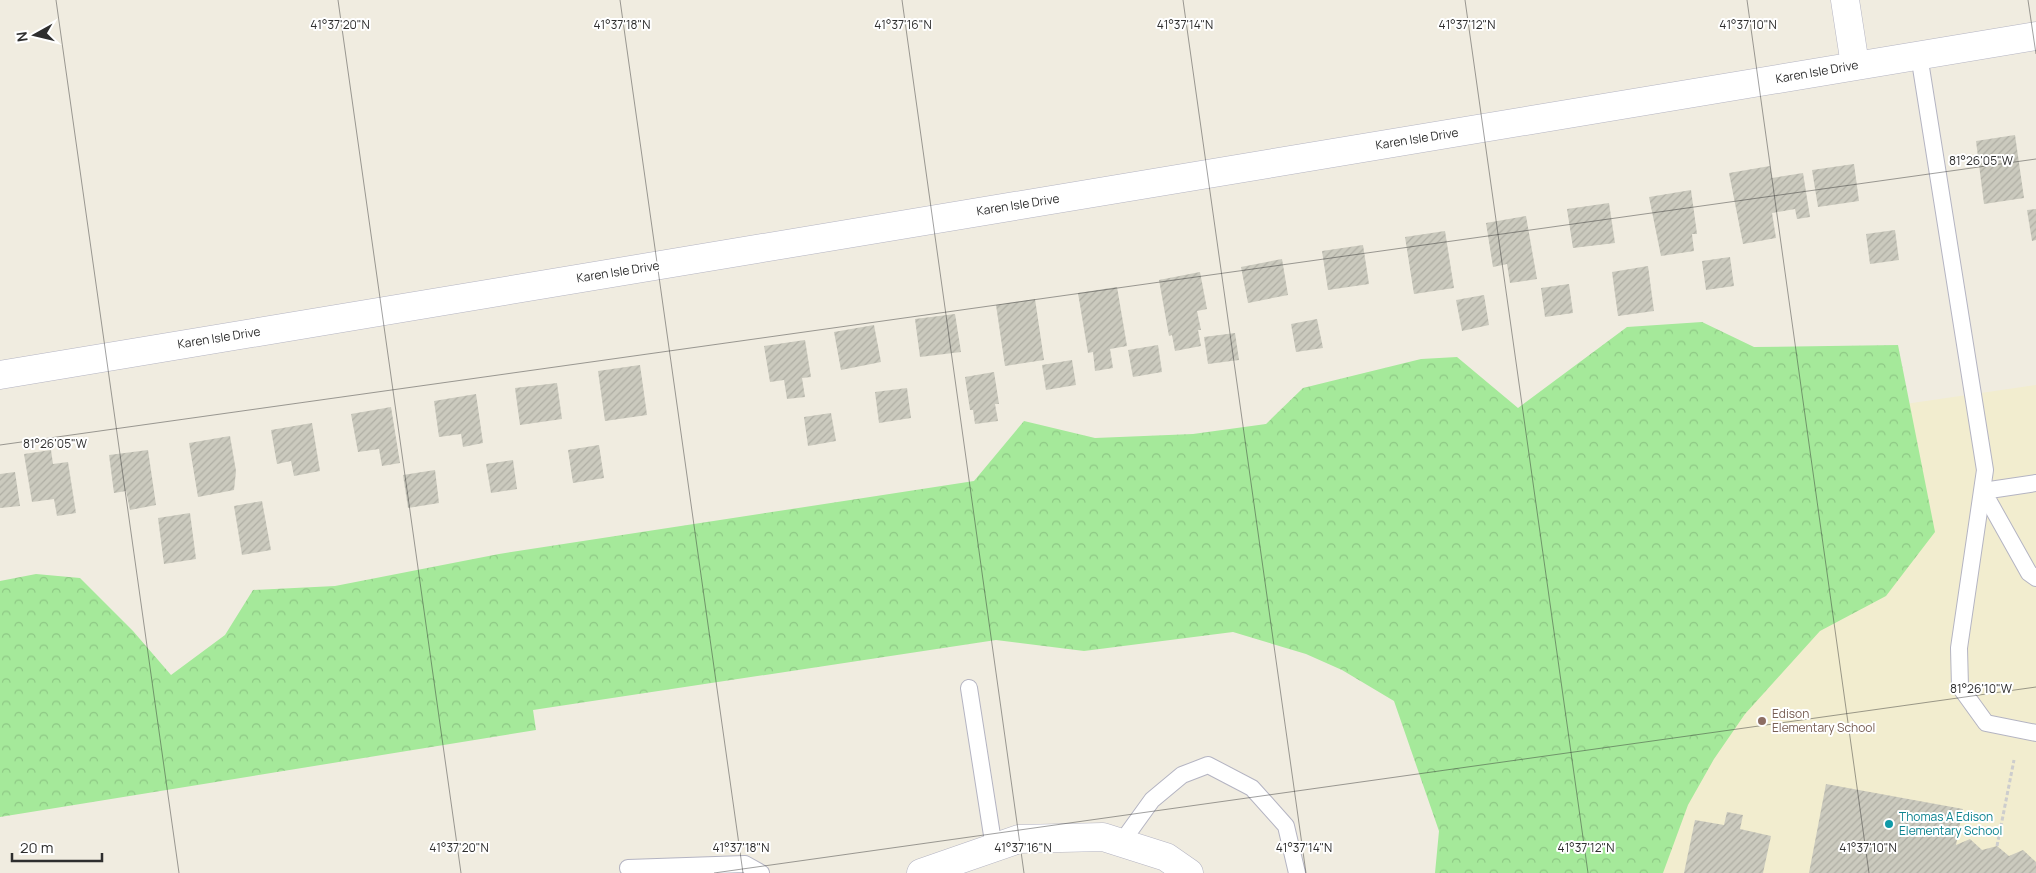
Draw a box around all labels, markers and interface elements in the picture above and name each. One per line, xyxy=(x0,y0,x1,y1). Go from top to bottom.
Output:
north arrow xyxy=(10,10,60,60)
text: 41°37'20"N xyxy=(310,16,370,33)
text: 41°37'18"N xyxy=(594,16,650,33)
text: 41°37'16"N xyxy=(874,16,932,33)
text: 41°37'14"N xyxy=(1157,16,1213,33)
text: 41°37'12"N xyxy=(1439,16,1495,33)
text: 41°37'10"N xyxy=(1719,16,1777,33)
text: N xyxy=(12,31,32,43)
street label: Karen Isle Drive xyxy=(1774,56,1860,87)
street label: Karen Isle Drive xyxy=(1374,124,1460,153)
text: 81°26'05"W xyxy=(1949,152,2014,169)
street label: Karen Isle Drive xyxy=(975,190,1061,219)
street label: Karen Isle Drive xyxy=(575,257,661,286)
street label: Karen Isle Drive xyxy=(176,323,262,352)
text: 81°26'05"W xyxy=(23,435,88,452)
text: 81°26'10"W xyxy=(1950,680,2013,697)
place label: Edison Elementary School xyxy=(1772,705,1875,736)
marker: Edison Elementary School xyxy=(1756,715,1768,727)
place label: Thomas A Edison Elementary School xyxy=(1899,808,2002,839)
marker: Thomas A Edison Elementary School xyxy=(1883,818,1895,830)
scale bar xyxy=(12,830,102,862)
text: 20 m xyxy=(20,837,53,858)
text: 41°37'20"N xyxy=(429,839,489,856)
text: 41°37'18"N xyxy=(713,839,769,856)
text: 41°37'16"N xyxy=(994,839,1052,856)
text: 41°37'14"N xyxy=(1276,839,1332,856)
text: 41°37'12"N xyxy=(1558,839,1614,856)
text: 41°37'10"N xyxy=(1839,839,1897,856)

